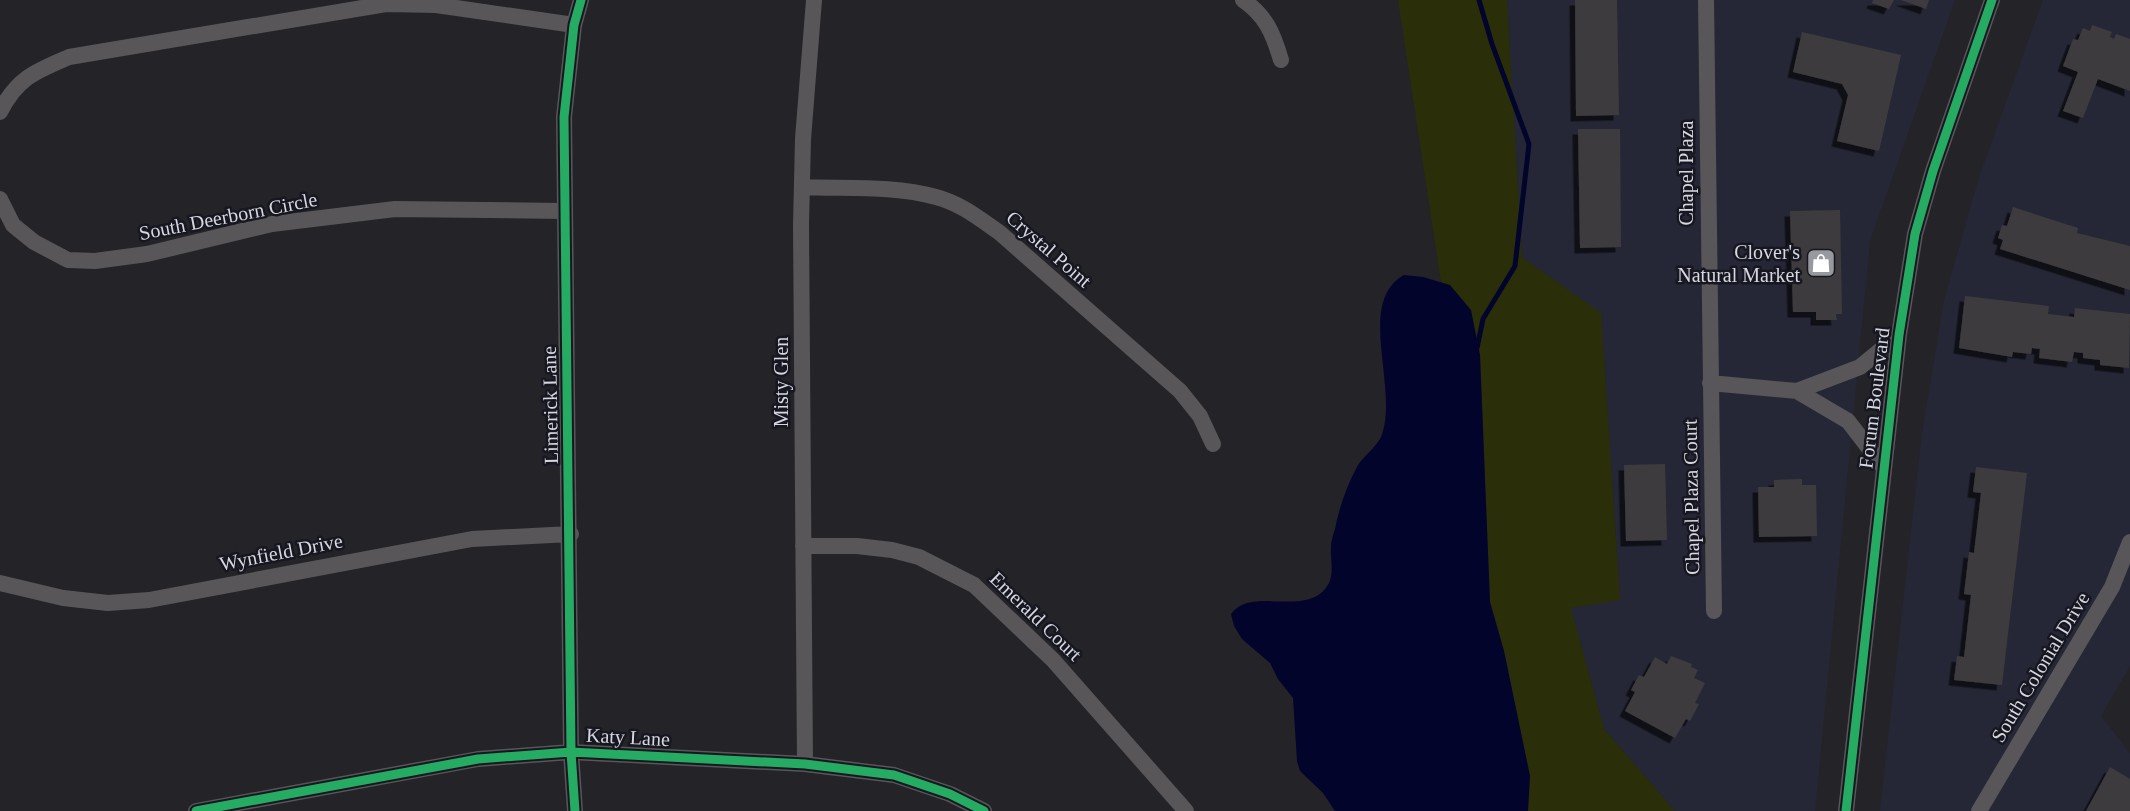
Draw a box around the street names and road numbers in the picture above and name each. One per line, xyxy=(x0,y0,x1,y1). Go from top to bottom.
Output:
street label: Chapel Plaza xyxy=(1675,120,1698,225)
street label: South Deerborn Circle xyxy=(137,188,319,244)
street label: Crystal Point xyxy=(1001,206,1096,293)
street label: Forum Boulevard xyxy=(1854,326,1894,470)
street label: Misty Glen xyxy=(770,337,793,427)
street label: Limerick Lane xyxy=(538,346,562,464)
street label: Chapel Plaza Court xyxy=(1679,419,1704,575)
street label: Wynfield Drive xyxy=(218,529,345,576)
street label: Emerald Court xyxy=(986,567,1087,665)
street label: South Colonial Drive xyxy=(1987,588,2094,746)
street label: Katy Lane xyxy=(585,724,671,751)

